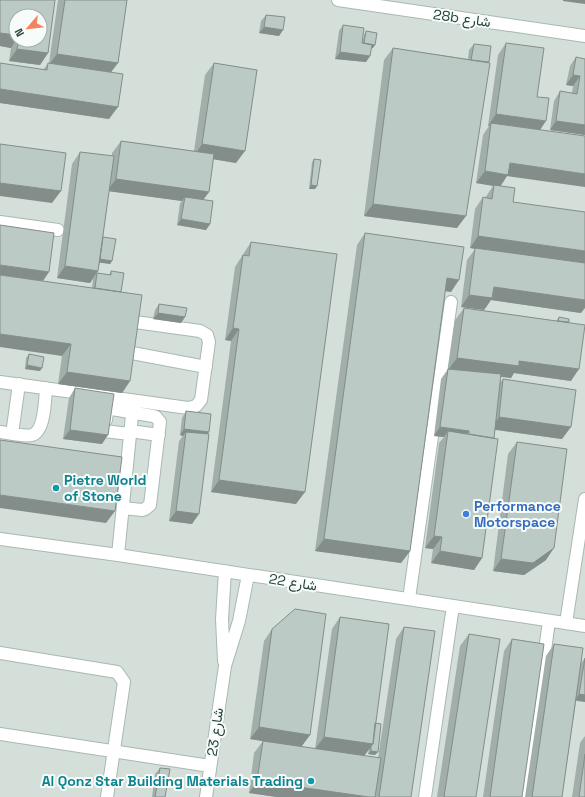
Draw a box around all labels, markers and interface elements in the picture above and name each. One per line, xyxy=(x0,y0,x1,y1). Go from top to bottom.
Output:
street label: 28b شارع xyxy=(432,5,492,33)
north arrow xyxy=(8,8,48,48)
text: N xyxy=(11,26,27,39)
place label: Pietre World of Stone xyxy=(64,471,147,505)
marker: Pietre World of Stone xyxy=(51,483,61,493)
place label: Performance Motorspace xyxy=(474,497,561,531)
marker: Performance Motorspace xyxy=(461,509,471,519)
street label: شارع 22 xyxy=(267,569,318,597)
street label: شارع 23 xyxy=(203,707,229,758)
place label: Al Qonz Star Building Materials Trading xyxy=(42,772,303,790)
marker: Al Qonz Star Building Materials Trading xyxy=(306,776,316,786)

